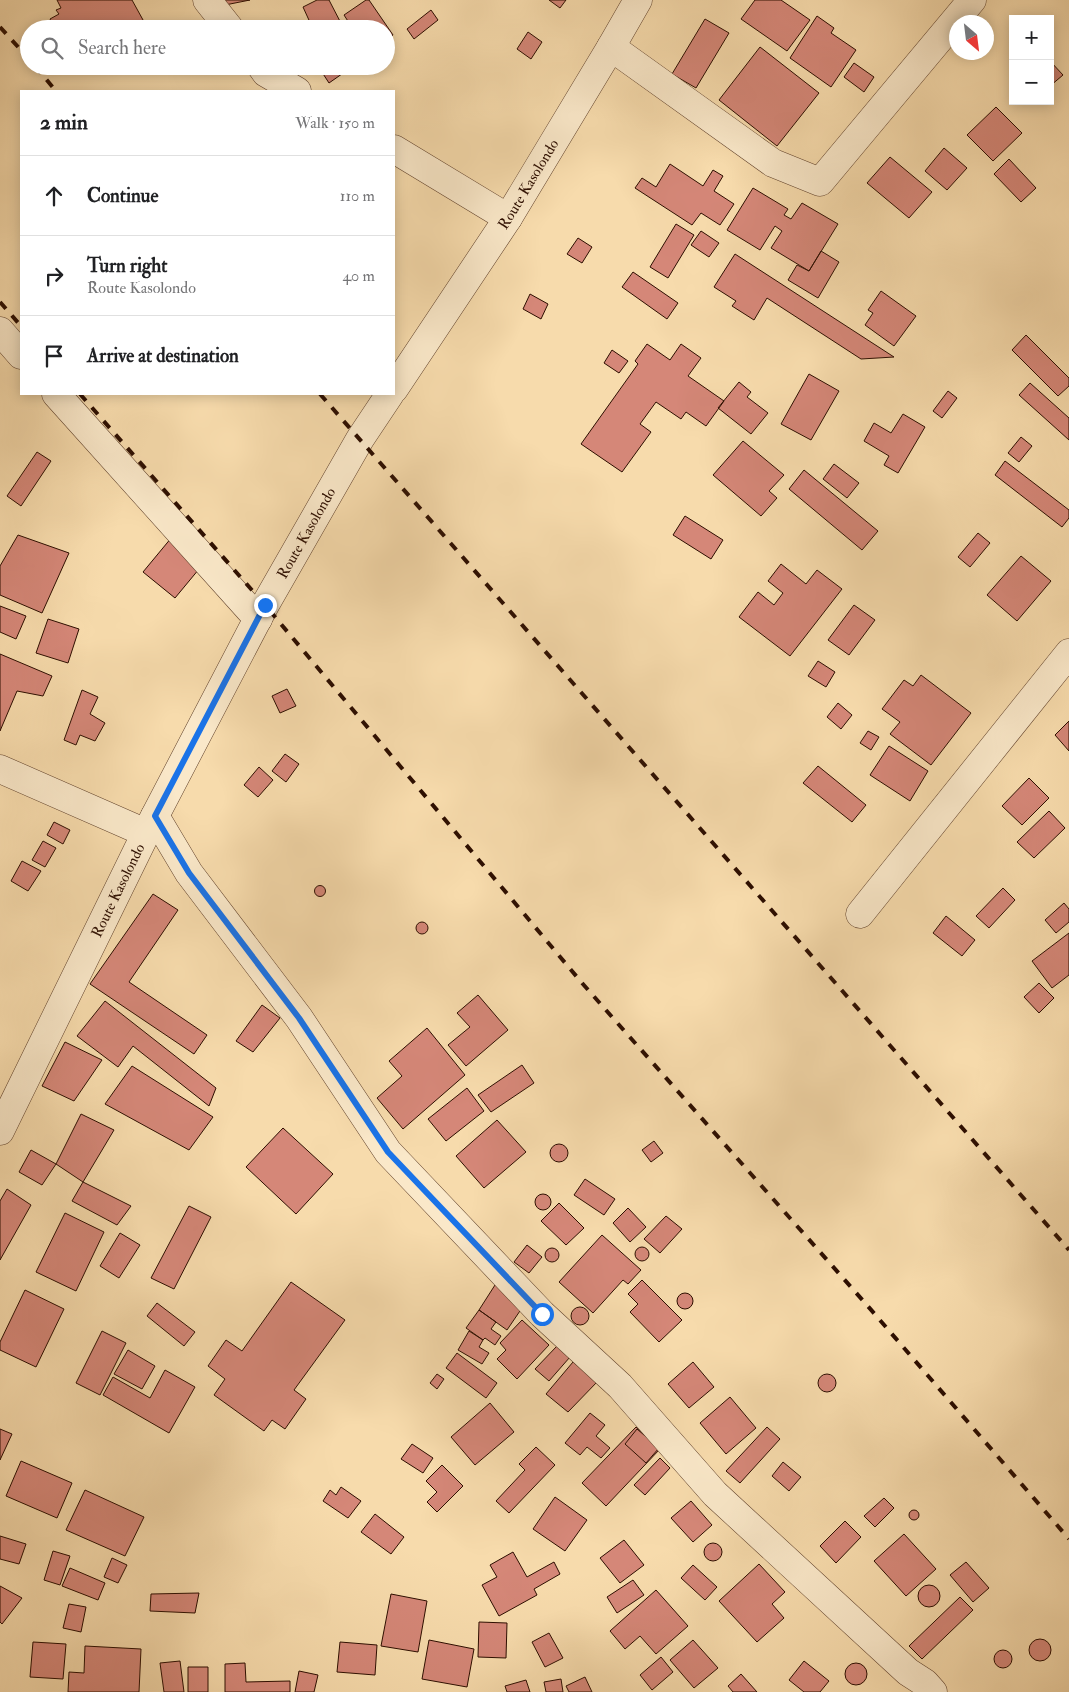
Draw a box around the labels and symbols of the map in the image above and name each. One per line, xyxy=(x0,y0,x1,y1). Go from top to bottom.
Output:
north arrow xyxy=(949,15,994,60)
street label: Route Kasolondo xyxy=(494,136,563,233)
street label: Route Kasolondo xyxy=(273,484,340,582)
route end xyxy=(254,594,277,617)
street label: Route Kasolondo xyxy=(87,840,149,940)
route start xyxy=(531,1303,554,1326)

